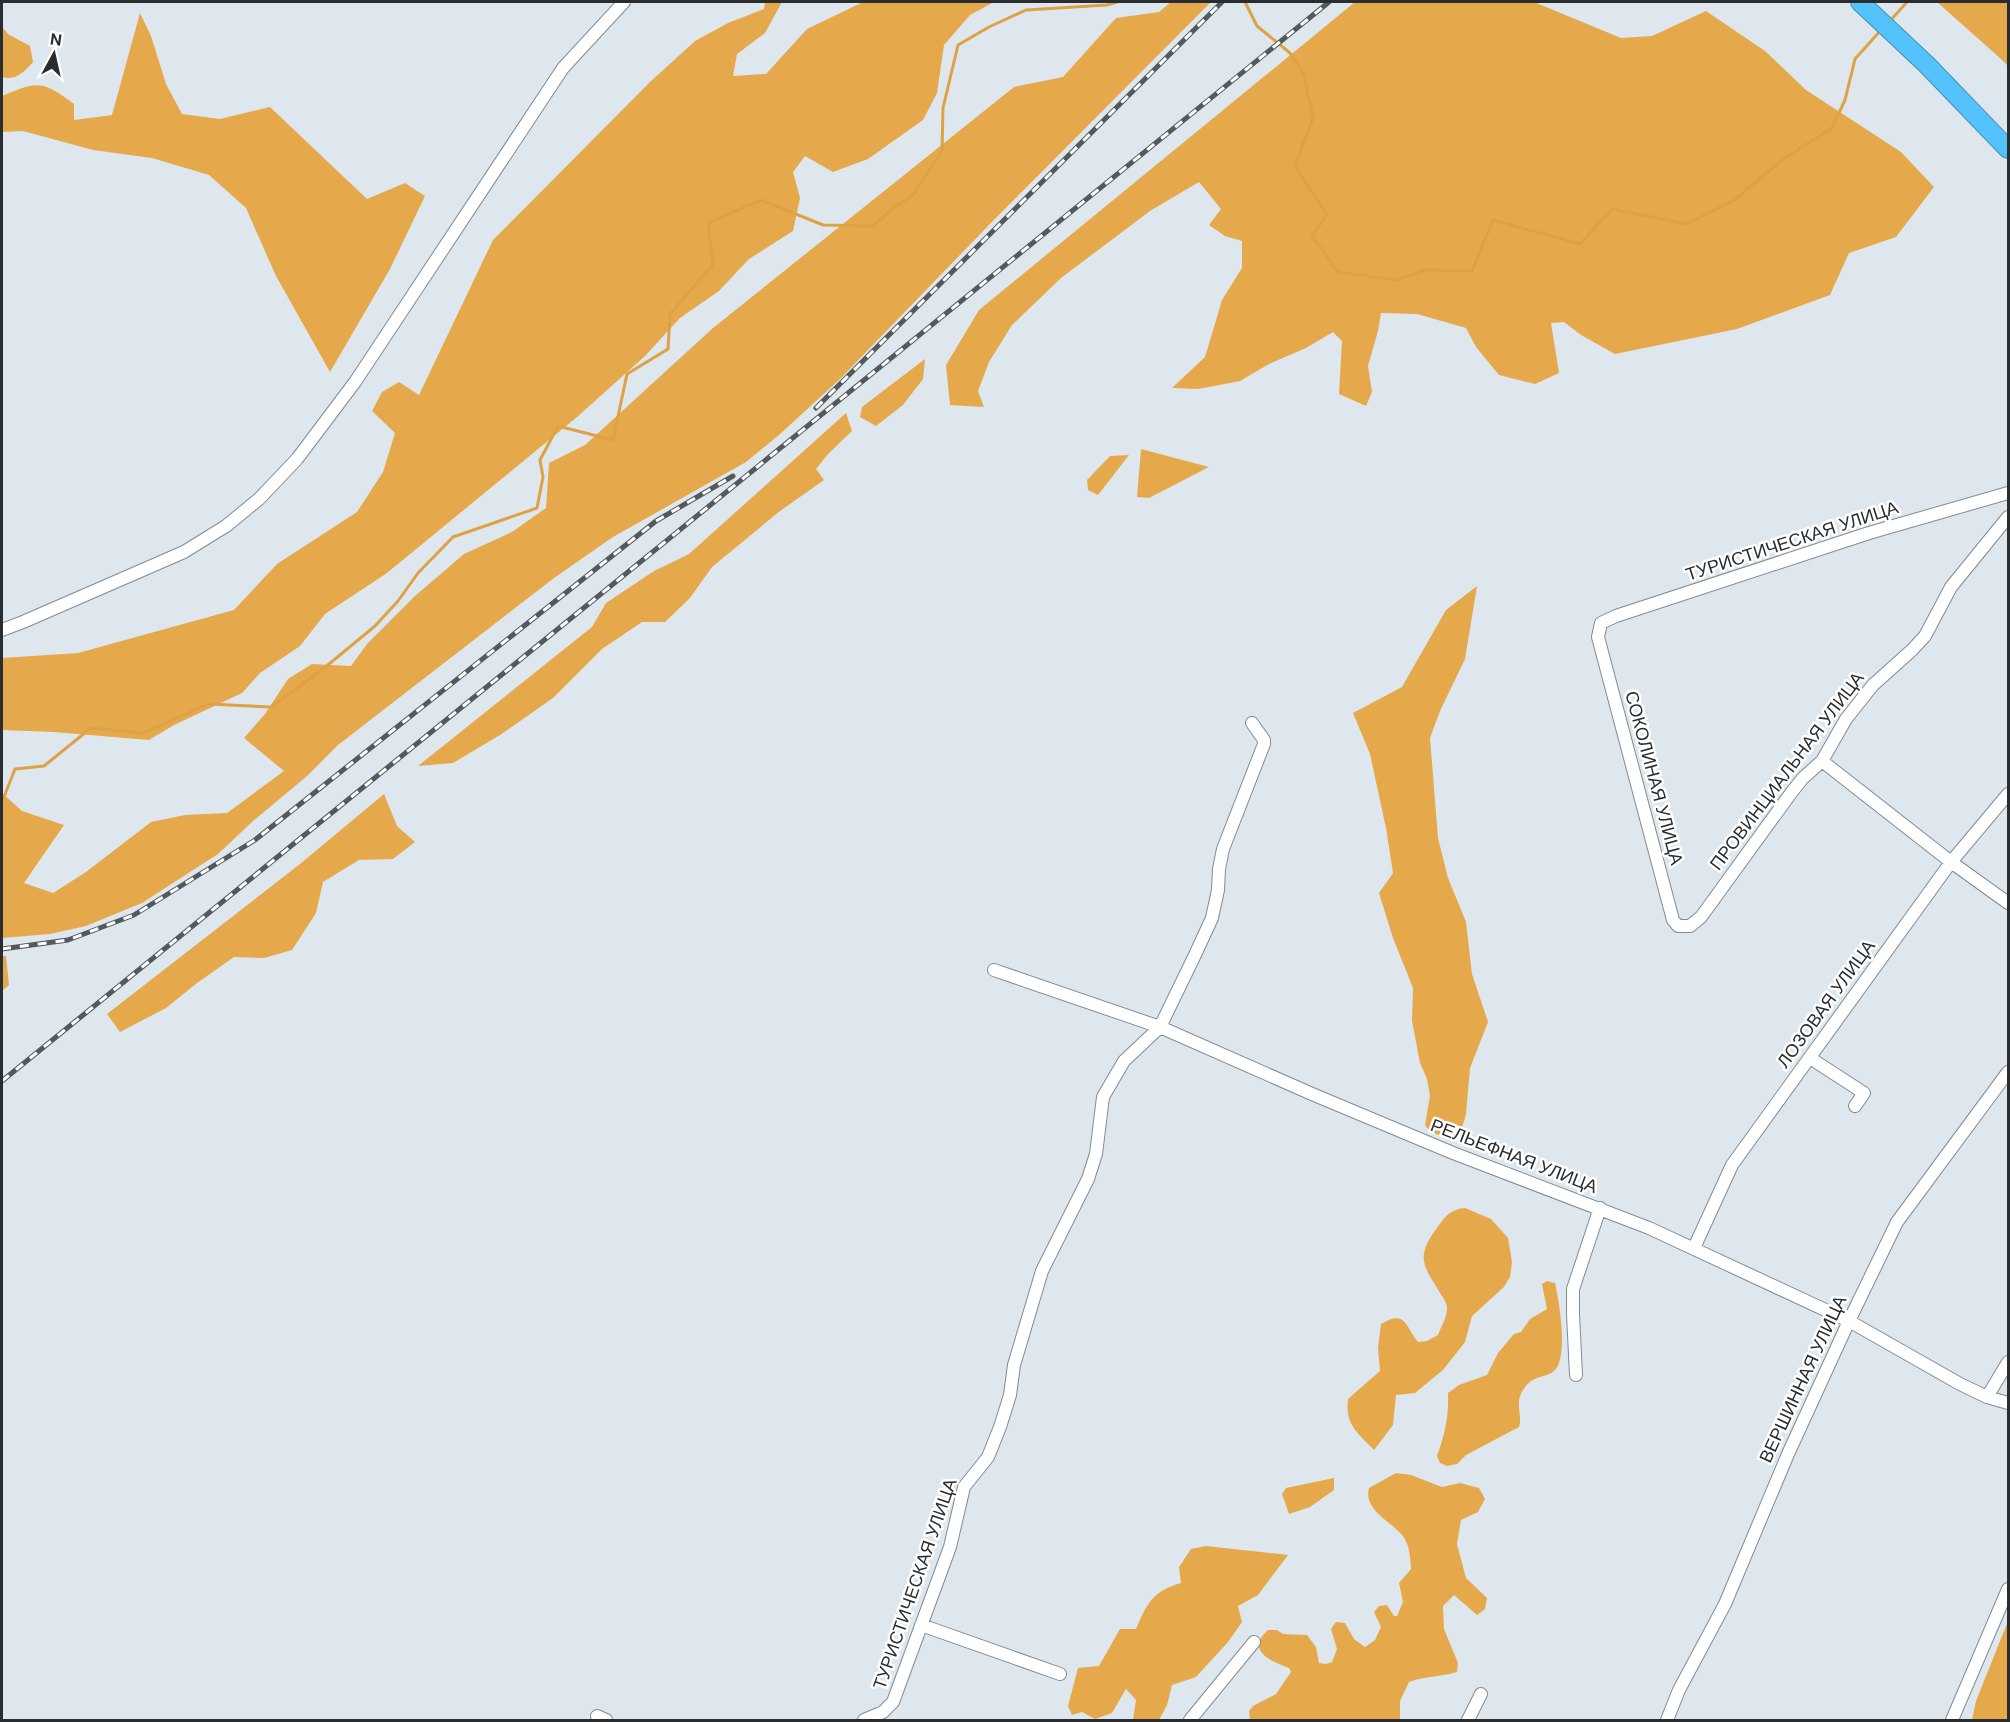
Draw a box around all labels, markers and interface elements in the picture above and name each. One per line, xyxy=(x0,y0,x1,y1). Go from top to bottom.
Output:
north arrow xyxy=(24,24,84,84)
text: N xyxy=(49,28,63,51)
street label: ТУРИСТИЧЕСКАЯ УЛИЦА xyxy=(1683,495,1901,587)
street label: ПРОВИНЦИАЛЬНАЯ УЛИЦА xyxy=(1704,667,1870,875)
street label: СОКОЛИНАЯ УЛИЦА xyxy=(1619,688,1689,868)
street label: ЛОЗОВАЯ УЛИЦА xyxy=(1771,935,1881,1073)
street label: РЕЛЬЕФНАЯ УЛИЦА xyxy=(1427,1113,1601,1199)
street label: ВЕРШИННАЯ УЛИЦА xyxy=(1754,1291,1852,1467)
street label: ТУРИСТИЧЕСКАЯ УЛИЦА xyxy=(868,1475,962,1693)

